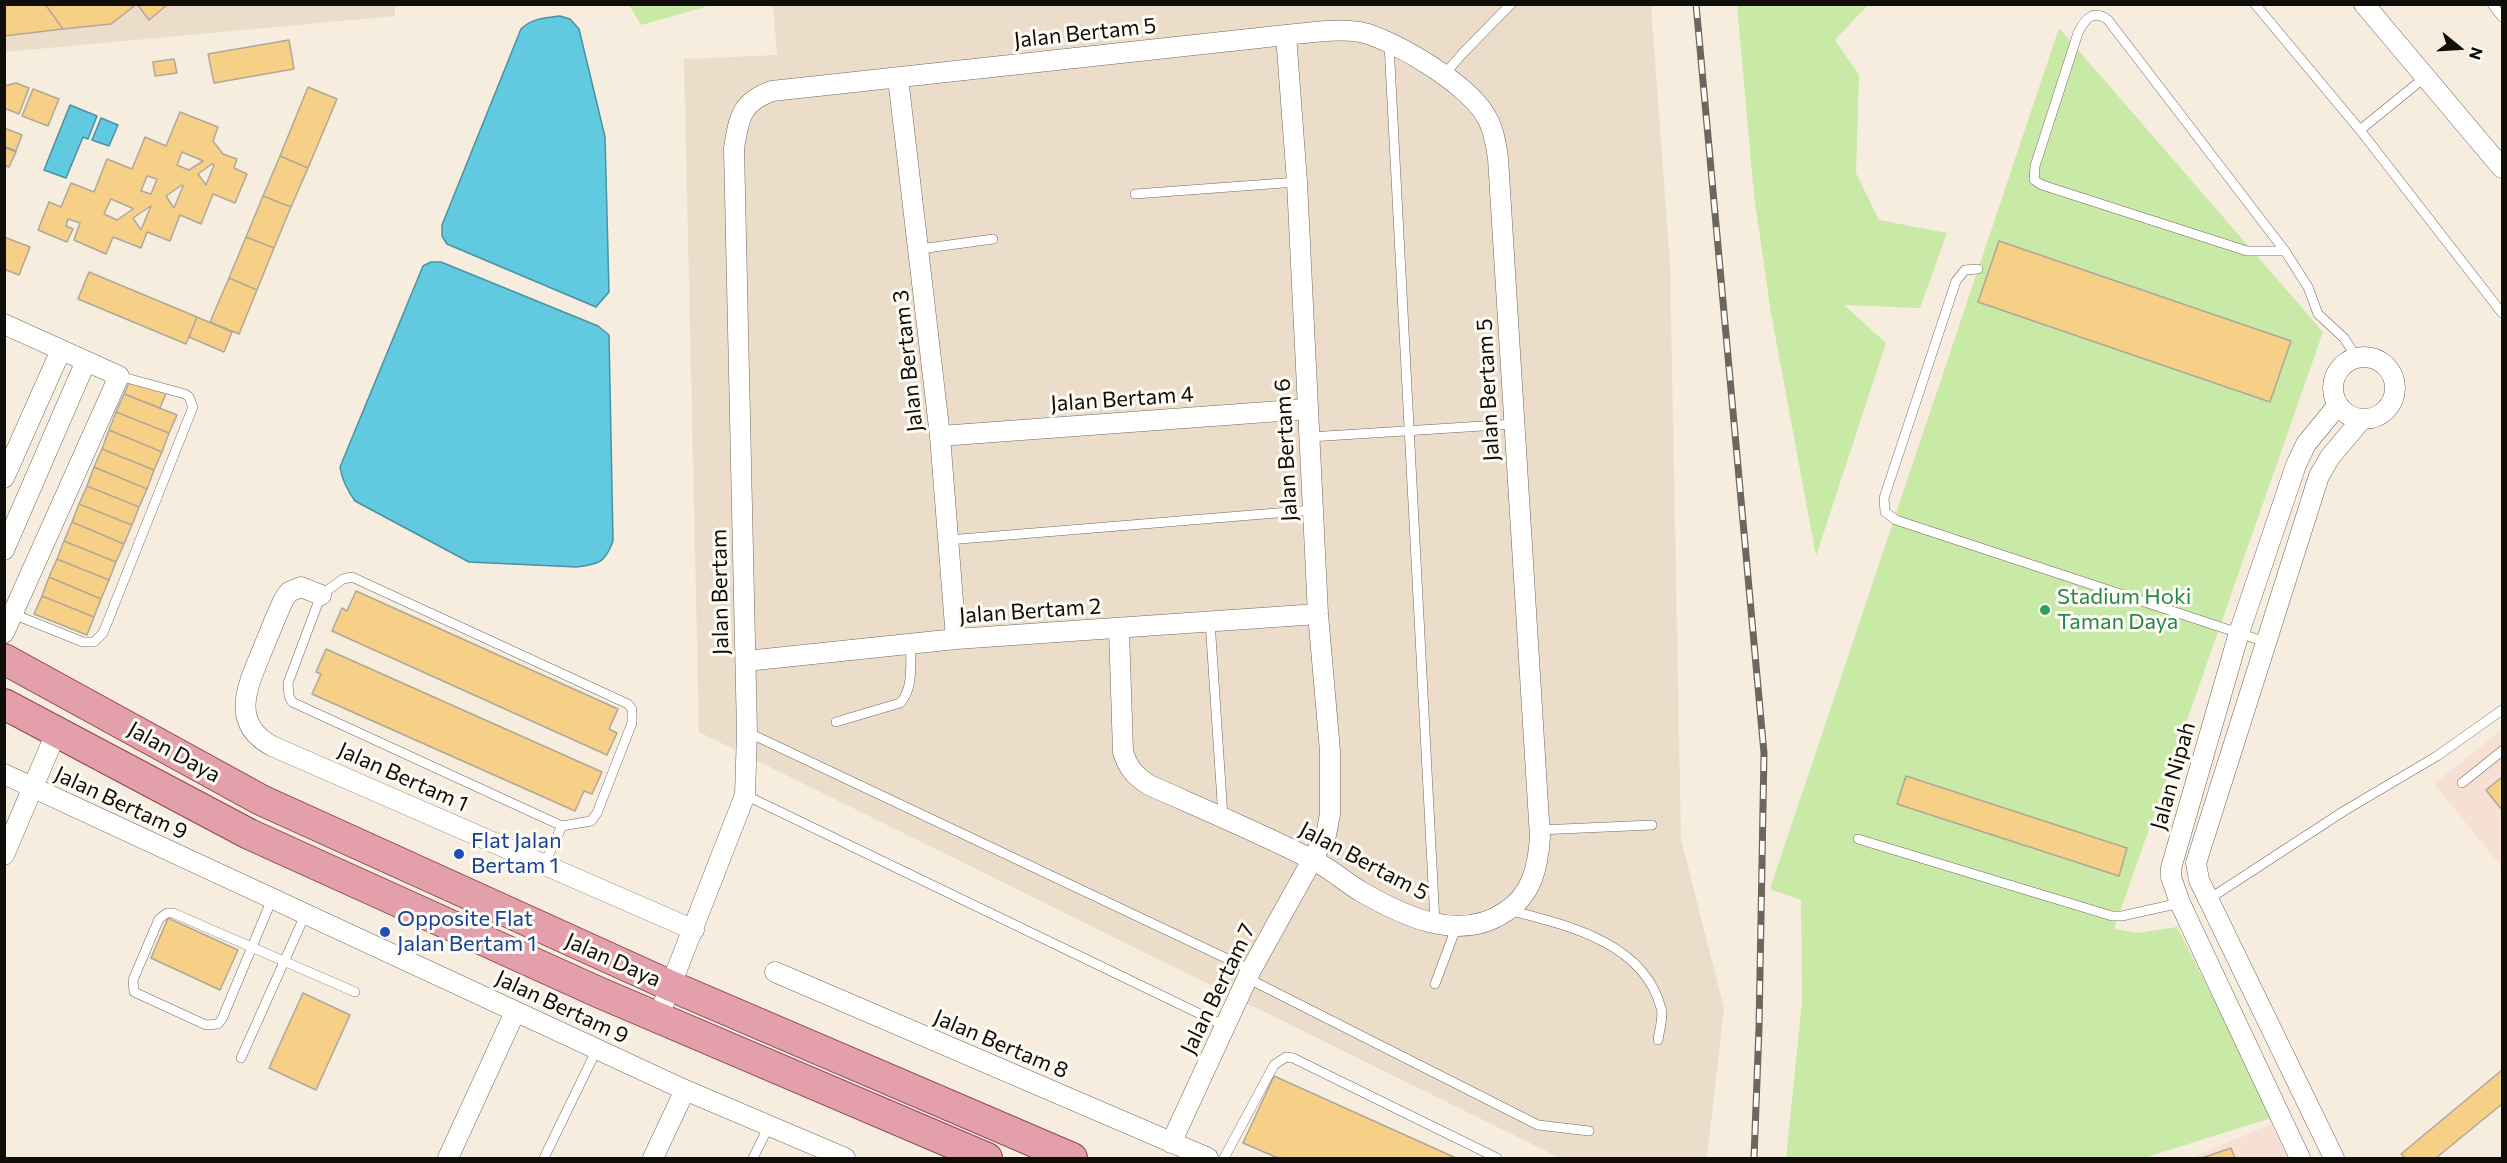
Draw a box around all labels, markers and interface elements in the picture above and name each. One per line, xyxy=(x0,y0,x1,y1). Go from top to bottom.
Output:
street label: Jalan Bertam 5 xyxy=(1013,12,1157,54)
north arrow xyxy=(2429,18,2489,78)
text: N xyxy=(2466,45,2487,62)
street label: Jalan Bertam 3 xyxy=(887,289,929,433)
street label: Jalan Bertam 5 xyxy=(1471,318,1505,462)
street label: Jalan Bertam 6 xyxy=(1269,378,1303,522)
street label: Jalan Bertam 4 xyxy=(1049,381,1195,417)
street label: Jalan Bertam xyxy=(706,529,734,655)
place label: Stadium Hoki Taman Daya xyxy=(2057,584,2191,636)
street label: Jalan Bertam 2 xyxy=(958,593,1102,629)
marker: Stadium Hoki Taman Daya xyxy=(2038,603,2052,617)
street label: Jalan Daya xyxy=(123,716,225,788)
street label: Jalan Nipah xyxy=(2145,719,2201,833)
street label: Jalan Bertam 1 xyxy=(334,737,472,817)
street label: Jalan Bertam 9 xyxy=(50,761,192,845)
street label: Jalan Bertam 5 xyxy=(1295,816,1433,906)
place label: Flat Jalan Bertam 1 xyxy=(471,828,562,879)
marker: Flat Jalan Bertam 1 xyxy=(452,847,466,861)
place label: Opposite Flat Jalan Bertam 1 xyxy=(397,906,537,957)
street label: Jalan Bertam 7 xyxy=(1175,919,1261,1059)
marker: Opposite Flat Jalan Bertam 1 xyxy=(378,925,392,939)
street label: Jalan Daya xyxy=(561,927,665,993)
street label: Jalan Bertam 9 xyxy=(491,965,633,1049)
street label: Jalan Bertam 8 xyxy=(930,1004,1072,1084)

